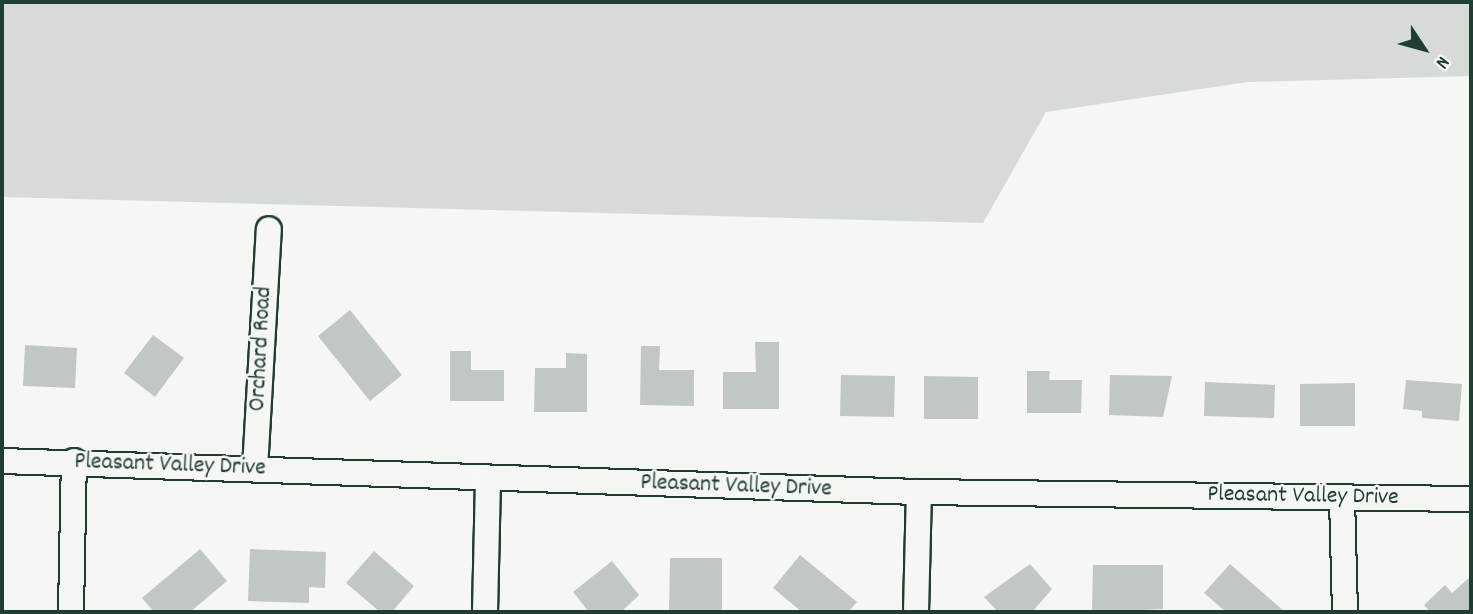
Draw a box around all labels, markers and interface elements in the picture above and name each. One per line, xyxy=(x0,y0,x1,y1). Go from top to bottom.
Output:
north arrow xyxy=(1389,14,1459,84)
text: N xyxy=(1428,50,1455,73)
street label: Orchard Road xyxy=(244,286,280,412)
street label: Pleasant Valley Drive xyxy=(74,448,266,484)
street label: Pleasant Valley Drive xyxy=(640,469,832,505)
street label: Pleasant Valley Drive xyxy=(1207,481,1399,513)

